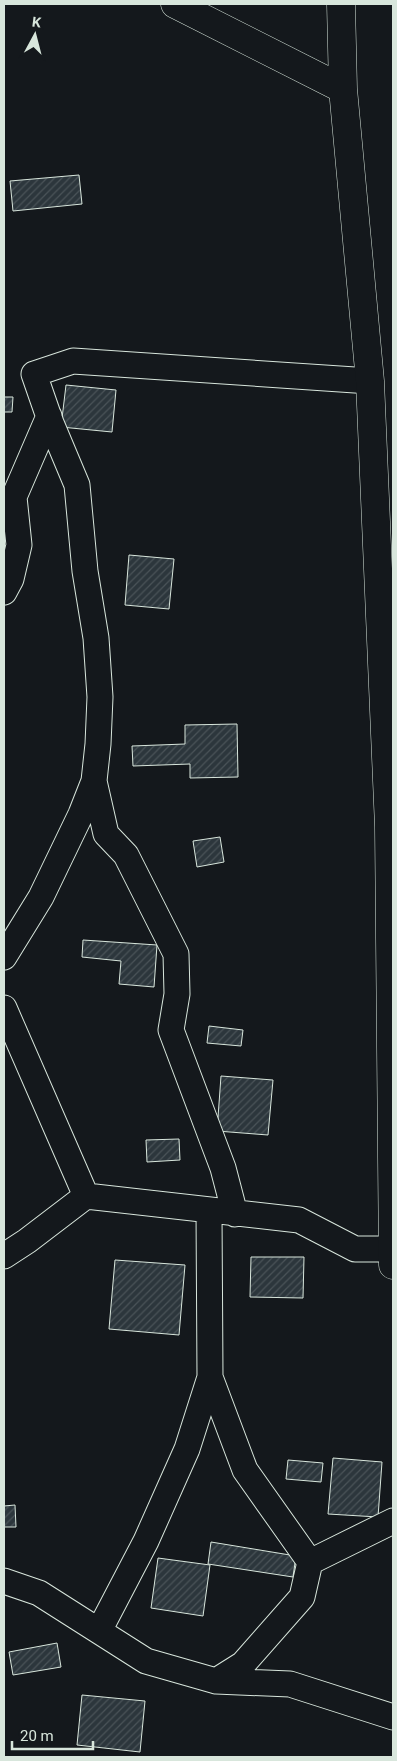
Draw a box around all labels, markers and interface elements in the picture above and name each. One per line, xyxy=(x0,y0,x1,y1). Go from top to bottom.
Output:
north arrow xyxy=(10,10,60,60)
text: K xyxy=(31,14,42,31)
scale bar xyxy=(12,1718,94,1750)
text: 20 m xyxy=(20,1727,54,1745)

